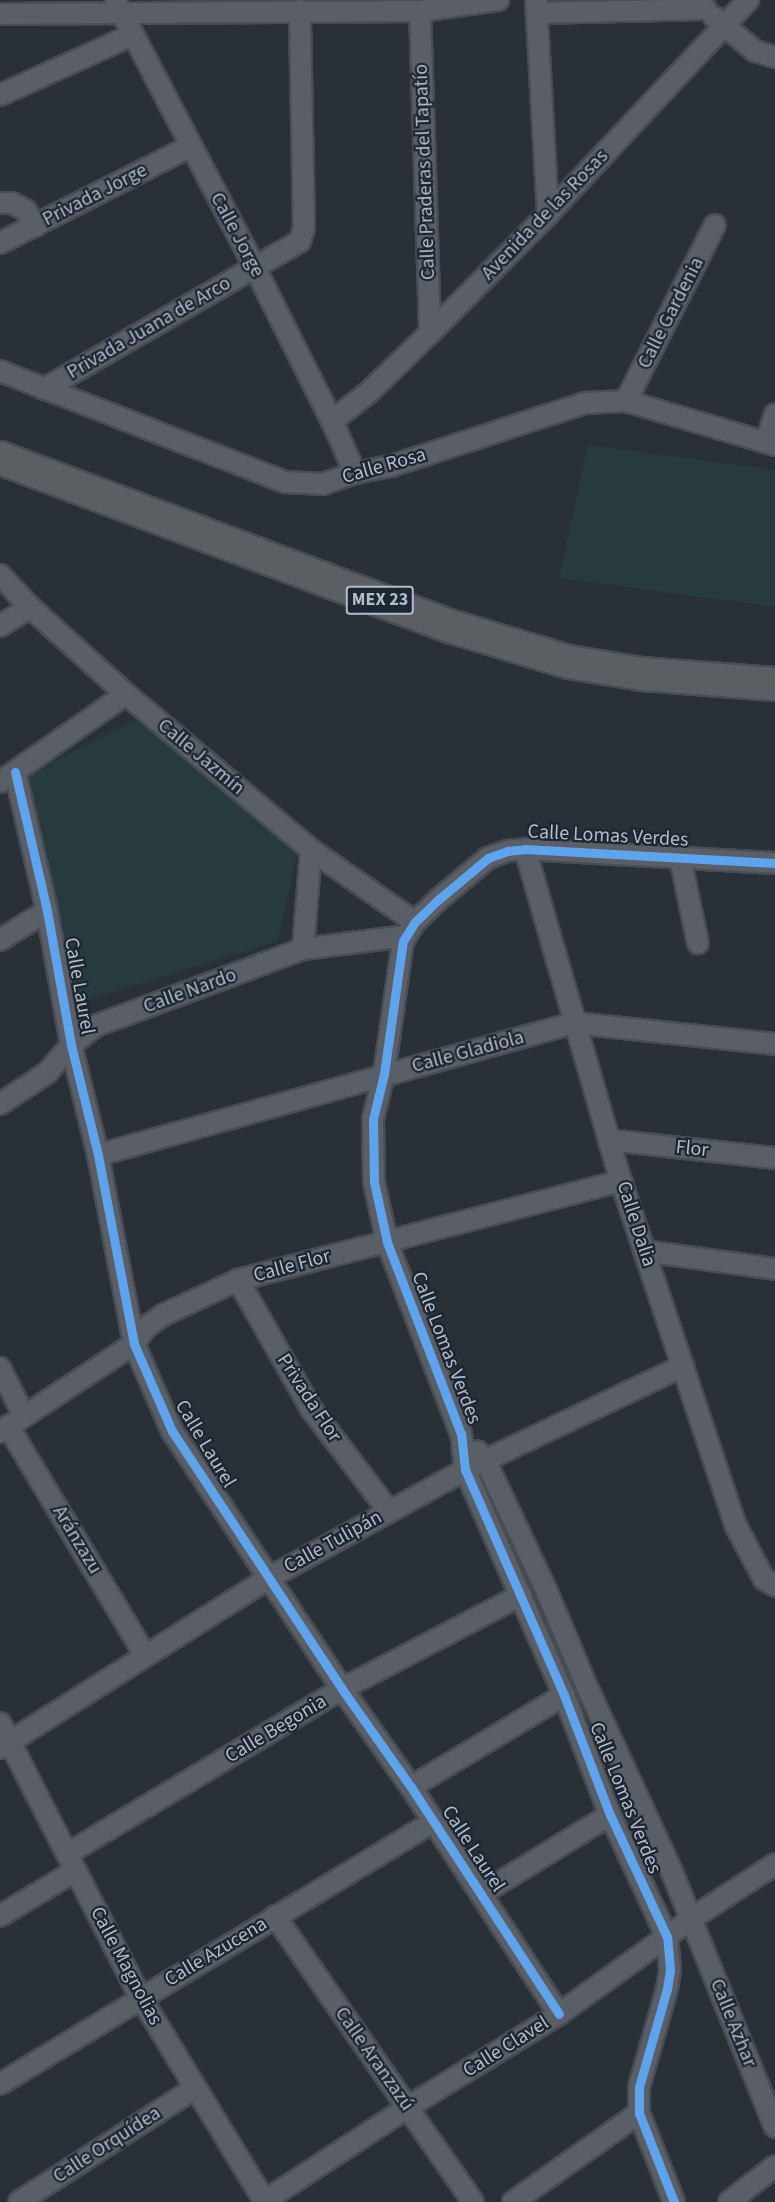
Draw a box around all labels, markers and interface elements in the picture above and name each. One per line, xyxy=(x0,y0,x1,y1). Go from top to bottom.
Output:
street label: Calle Praderas del Tapatío xyxy=(409,64,441,280)
street label: Avenida de las Rosas xyxy=(477,145,613,285)
street label: Privada Jorge xyxy=(39,158,151,232)
street label: Calle Jorge xyxy=(205,189,269,281)
street label: Calle Gardenia xyxy=(633,253,709,373)
street label: Privada Juana de Arco xyxy=(63,271,235,385)
street label: Calle Rosa xyxy=(339,443,429,489)
road number: MEX 23 xyxy=(346,585,415,615)
street label: Calle Jazmín xyxy=(153,714,249,800)
street label: Calle Lomas Verdes xyxy=(527,820,689,852)
street label: Calle Laurel xyxy=(59,936,99,1036)
street label: Calle Nardo xyxy=(140,963,240,1019)
street label: Calle Gladiola xyxy=(409,1026,527,1078)
street label: Flor xyxy=(674,1135,710,1163)
street label: Calle Dalia xyxy=(611,1178,661,1270)
street label: Calle Flor xyxy=(251,1244,333,1288)
street label: Calle Lomas Verdes xyxy=(406,1269,486,1427)
street label: Privada Flor xyxy=(272,1349,346,1447)
street label: Calle Laurel xyxy=(169,1396,241,1492)
street label: Aránzazu xyxy=(47,1501,107,1579)
street label: Calle Tulipán xyxy=(280,1505,386,1579)
street label: Calle Begonia xyxy=(221,1689,331,1769)
street label: Calle Lomas Verdes xyxy=(584,1719,666,1877)
street label: Calle Laurel xyxy=(436,1801,510,1897)
street label: Calle Magnolias xyxy=(85,1903,167,2029)
street label: Calle Azucena xyxy=(160,1912,272,1992)
street label: Calle Azhar xyxy=(704,1975,762,2071)
street label: Calle Aranzazú xyxy=(329,2002,419,2116)
street label: Calle Clavel xyxy=(459,2011,553,2083)
street label: Calle Orquídea xyxy=(49,2101,165,2189)

